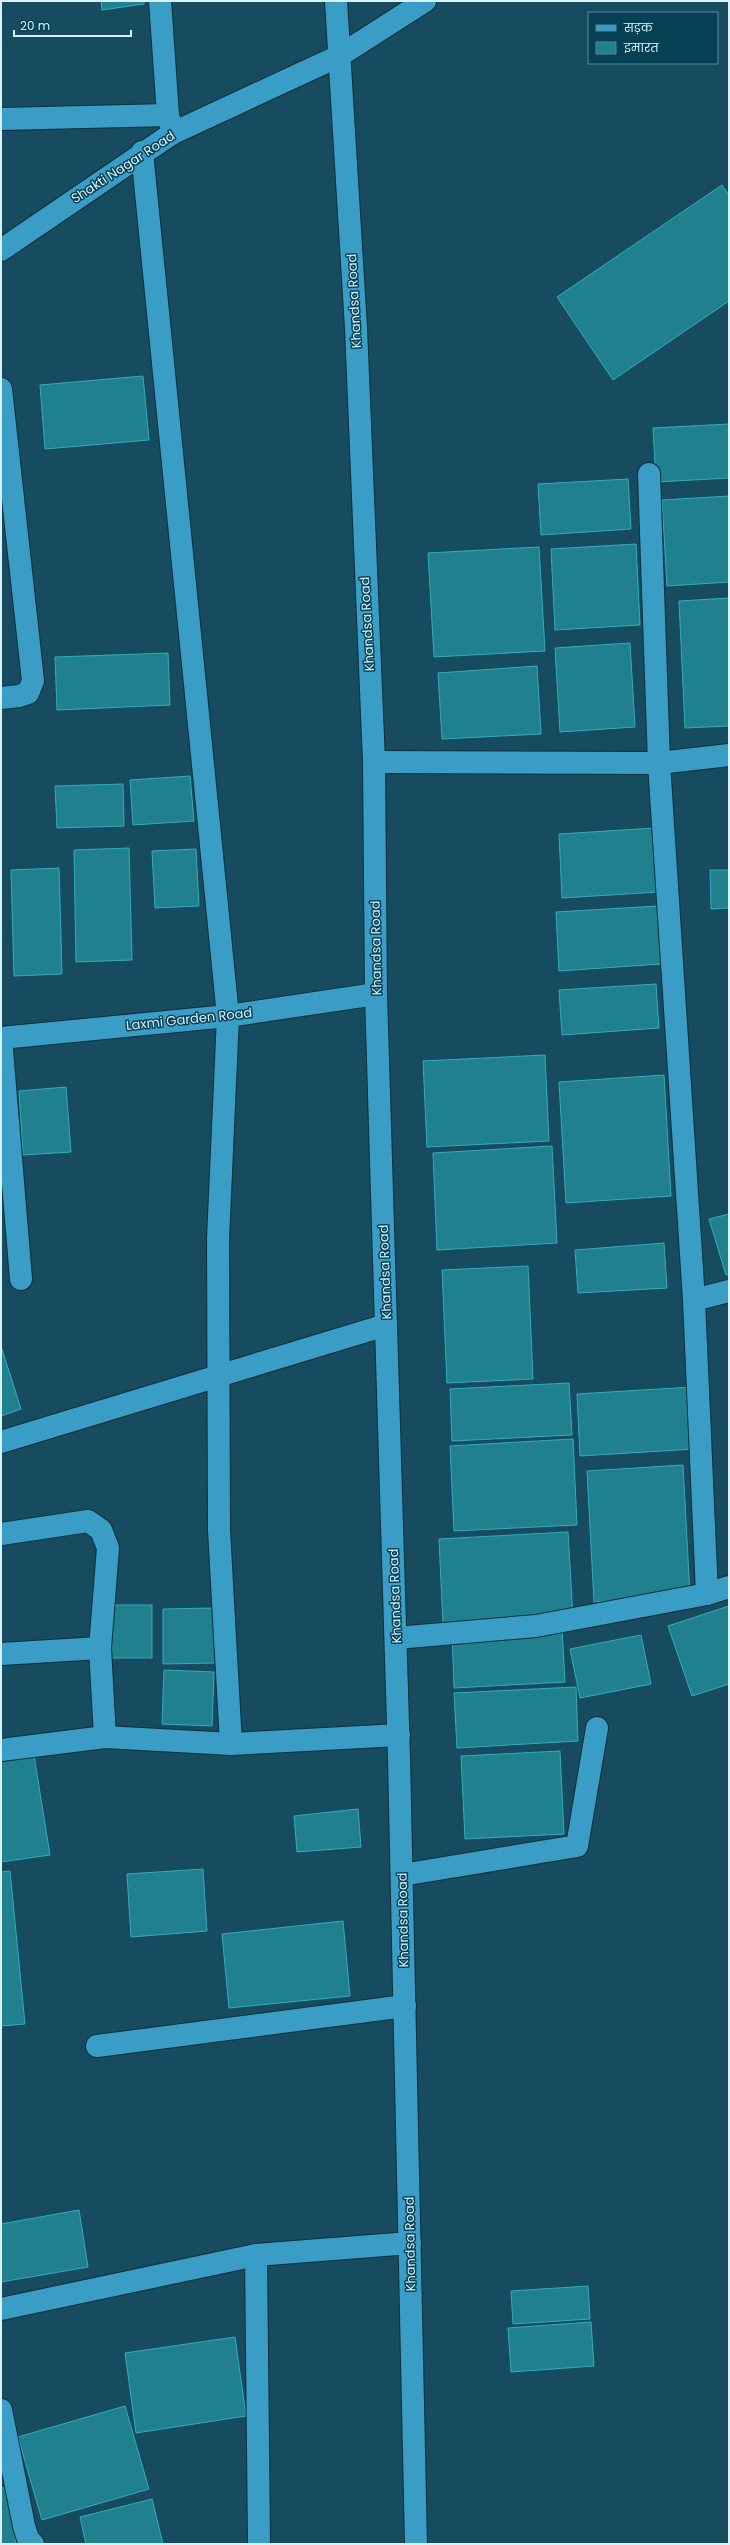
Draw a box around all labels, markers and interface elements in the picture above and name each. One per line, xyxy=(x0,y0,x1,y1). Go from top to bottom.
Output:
scale bar xyxy=(14,12,131,38)
legend xyxy=(588,12,718,64)
text: 20 m xyxy=(20,17,50,34)
text: सड़क xyxy=(623,19,654,36)
text: इमारत xyxy=(623,39,659,56)
street label: Shakti Nagar Road xyxy=(67,126,179,208)
street label: Khandsa Road xyxy=(342,253,366,349)
street label: Khandsa Road xyxy=(355,576,379,672)
street label: Khandsa Road xyxy=(366,900,386,996)
street label: Laxmi Garden Road xyxy=(125,1003,253,1035)
street label: Khandsa Road xyxy=(374,1224,396,1320)
street label: Khandsa Road xyxy=(384,1548,406,1644)
street label: Khandsa Road xyxy=(393,1872,413,1968)
street label: Khandsa Road xyxy=(400,2196,420,2292)

